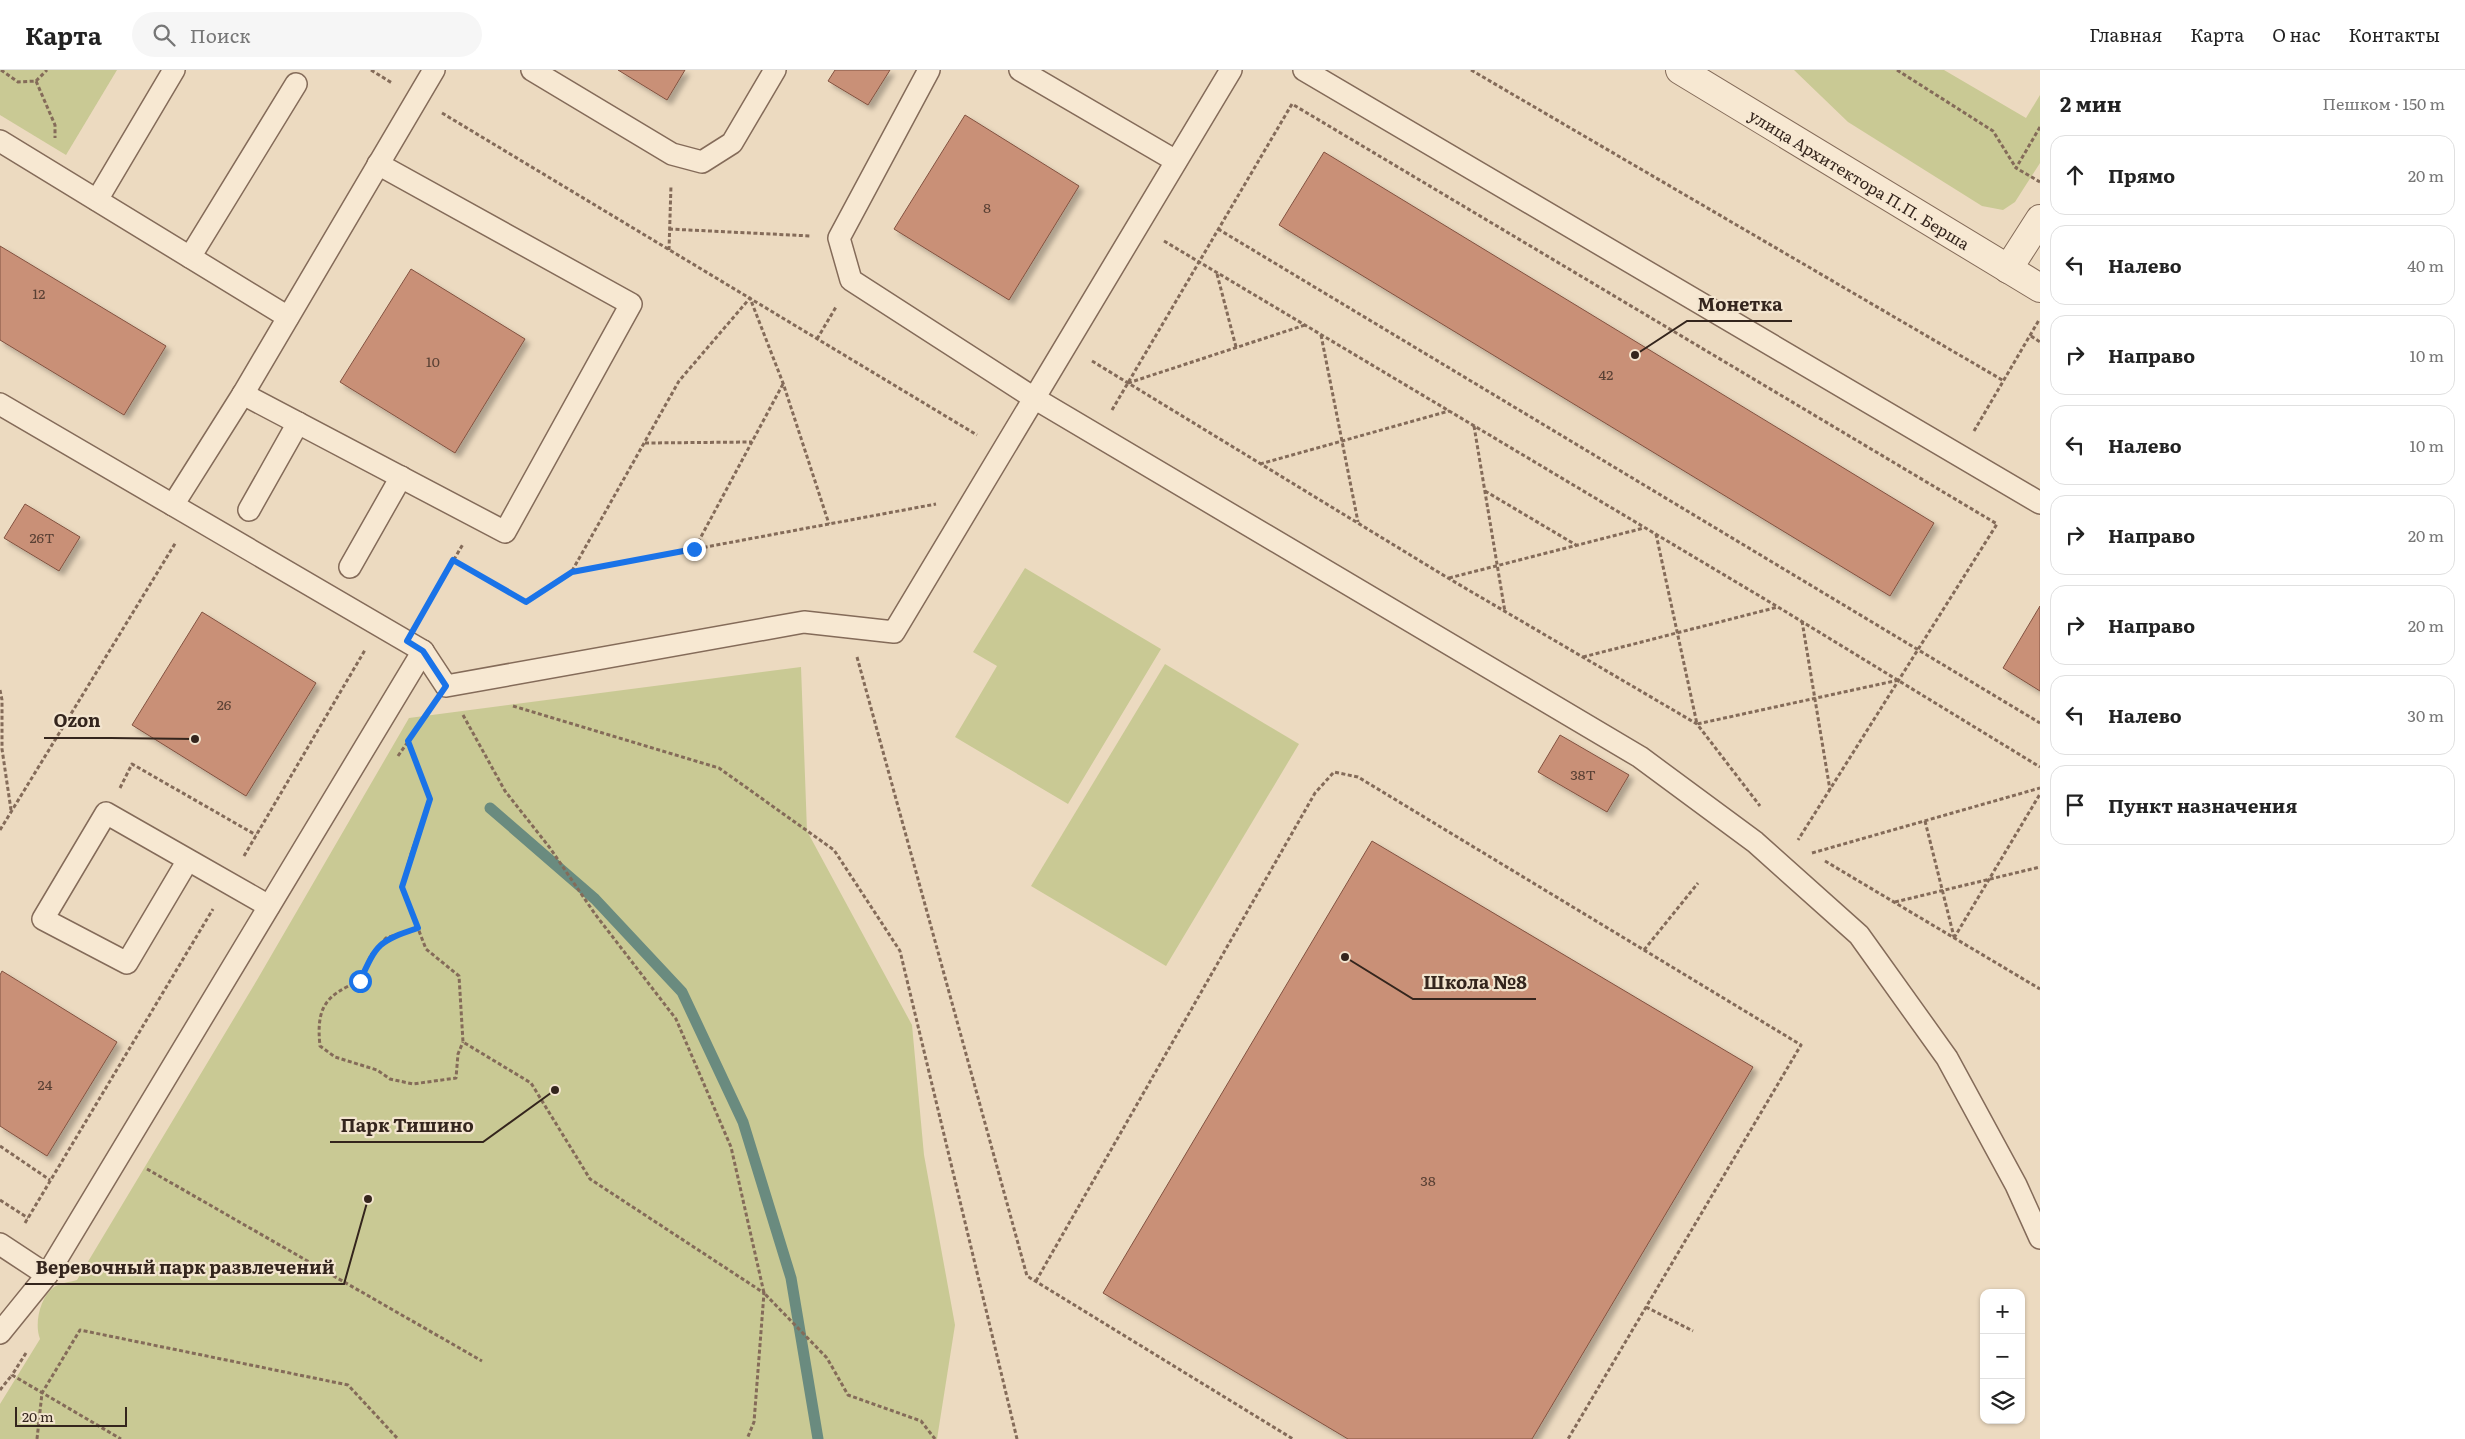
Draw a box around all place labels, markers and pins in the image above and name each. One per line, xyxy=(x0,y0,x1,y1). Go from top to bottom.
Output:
callout: Монетка xyxy=(1687,288,1792,321)
callout: Ozon xyxy=(44,705,111,738)
callout: Школа №8 xyxy=(1413,966,1536,999)
callout: Парк Тишино xyxy=(330,1109,483,1142)
callout: Веревочный парк развлечений xyxy=(25,1251,344,1284)

